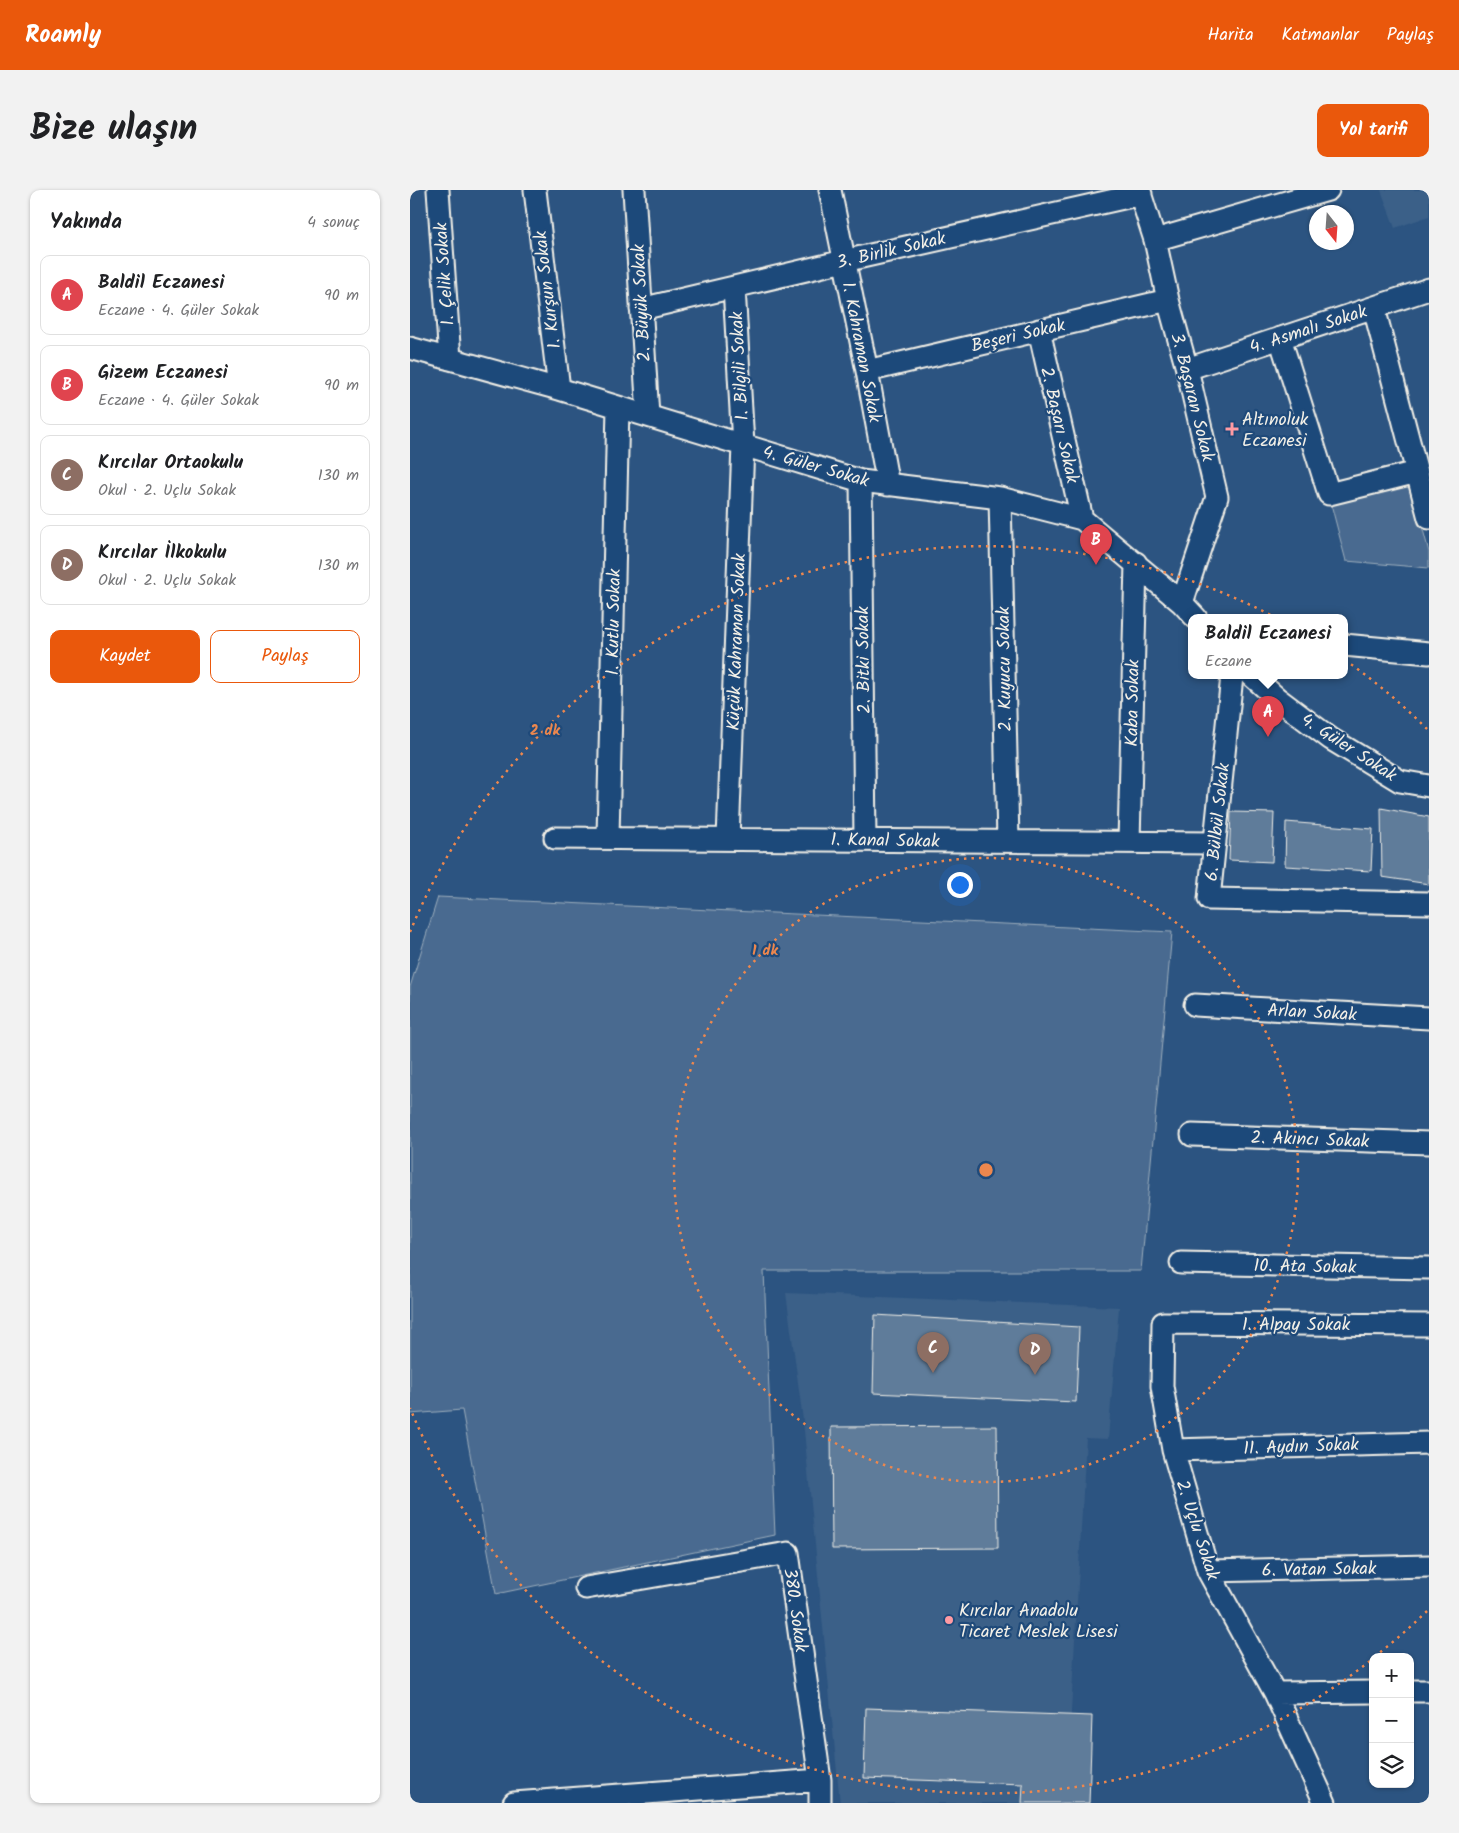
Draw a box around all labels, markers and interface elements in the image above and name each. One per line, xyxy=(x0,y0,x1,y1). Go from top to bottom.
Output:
text: Roamly xyxy=(25,16,101,55)
text: Harita xyxy=(1207,21,1254,50)
text: Katmanlar xyxy=(1282,21,1359,50)
text: Paylaş xyxy=(1387,21,1434,50)
text: Bize ulaşın xyxy=(30,102,197,158)
button: Yol tarifi xyxy=(1317,104,1429,157)
north arrow xyxy=(1309,205,1354,250)
text: Yakında xyxy=(50,206,122,239)
text: 4 sonuç xyxy=(307,210,360,235)
street label: 1. Çelik Sokak xyxy=(427,221,464,327)
street label: 3. Birlik Sokak xyxy=(834,225,949,278)
street label: 1. Kurşun Sokak xyxy=(527,229,570,350)
street label: 2. Büyük Sokak xyxy=(625,243,660,362)
text: Baldil Eczanesi xyxy=(98,268,224,298)
street label: 1. Kahraman Sokak xyxy=(833,279,888,426)
text: A xyxy=(62,283,72,308)
text: 90 m xyxy=(324,283,359,308)
text: Eczane · 4. Güler Sokak xyxy=(98,298,259,323)
street label: 4. Asmalı Sokak xyxy=(1246,298,1372,363)
street label: 1. Bilgili Sokak xyxy=(723,310,758,421)
street label: Beşeri Sokak xyxy=(968,311,1069,361)
street label: 3. Başaran Sokak xyxy=(1162,330,1222,465)
text: Gizem Eczanesi xyxy=(98,358,228,388)
street label: 2. Başarı Sokak xyxy=(1031,364,1086,487)
text: B xyxy=(62,373,72,398)
text: 90 m xyxy=(324,373,359,398)
text: Eczane · 4. Güler Sokak xyxy=(98,388,259,413)
place label: Altınoluk Eczanesi xyxy=(1242,406,1309,456)
marker: Altınoluk Eczanesi xyxy=(1226,423,1238,435)
street label: 4. Güler Sokak xyxy=(759,438,873,497)
text: Kırcılar Ortaokulu xyxy=(98,448,243,478)
text: C xyxy=(62,463,72,488)
text: 130 m xyxy=(318,463,359,488)
text: Okul · 2. Uçlu Sokak xyxy=(98,478,236,503)
pin: B xyxy=(1080,524,1112,565)
text: Kırcılar İlkokulu xyxy=(98,538,226,568)
street label: Küçük Kahraman Sokak xyxy=(720,552,755,731)
text: D xyxy=(62,553,72,578)
text: 130 m xyxy=(318,553,359,578)
text: Okul · 2. Uçlu Sokak xyxy=(98,568,236,593)
street label: 1. Kutlu Sokak xyxy=(599,568,630,676)
street label: 2. Bitki Sokak xyxy=(849,605,880,714)
street label: 2. Kuyucu Sokak xyxy=(990,606,1021,732)
popup xyxy=(1188,614,1348,679)
text: Baldil Eczanesi xyxy=(1205,619,1331,649)
button: Kaydet xyxy=(50,630,200,683)
button: Paylaş xyxy=(210,630,360,683)
text: Eczane xyxy=(1205,649,1252,674)
street label: Kaba Sokak xyxy=(1118,659,1149,747)
pin: A xyxy=(1252,696,1284,737)
street label: 4. Güler Sokak xyxy=(1294,706,1403,791)
text: 2 dk xyxy=(530,719,561,743)
street label: 6. Bülbül Sokak xyxy=(1198,761,1239,883)
street label: 1. Kanal Sokak xyxy=(830,826,940,857)
your location xyxy=(947,872,973,898)
text: 1 dk xyxy=(752,939,778,963)
street label: Arlan Sokak xyxy=(1266,997,1358,1030)
street label: 2. Akıncı Sokak xyxy=(1250,1124,1370,1157)
centre of rings xyxy=(977,1161,995,1179)
street label: 10. Ata Sokak xyxy=(1253,1252,1357,1283)
street label: 1. Alpay Sokak xyxy=(1242,1311,1351,1340)
pin: C xyxy=(917,1332,949,1373)
pin: D xyxy=(1019,1334,1051,1375)
street label: 11. Aydın Sokak xyxy=(1243,1431,1360,1464)
street label: 2. Uçlu Sokak xyxy=(1167,1476,1227,1585)
street label: 6. Vatan Sokak xyxy=(1261,1555,1377,1586)
street label: 380. Sokak xyxy=(774,1566,815,1655)
place label: Kırcılar Anadolu Ticaret Meslek Lisesi xyxy=(959,1597,1118,1647)
marker: Kırcılar Anadolu Ticaret Meslek Lisesi xyxy=(943,1614,955,1626)
map controls xyxy=(1369,1653,1414,1788)
button: + xyxy=(1369,1653,1414,1698)
button: − xyxy=(1369,1698,1414,1743)
button: layers xyxy=(1369,1743,1414,1788)

